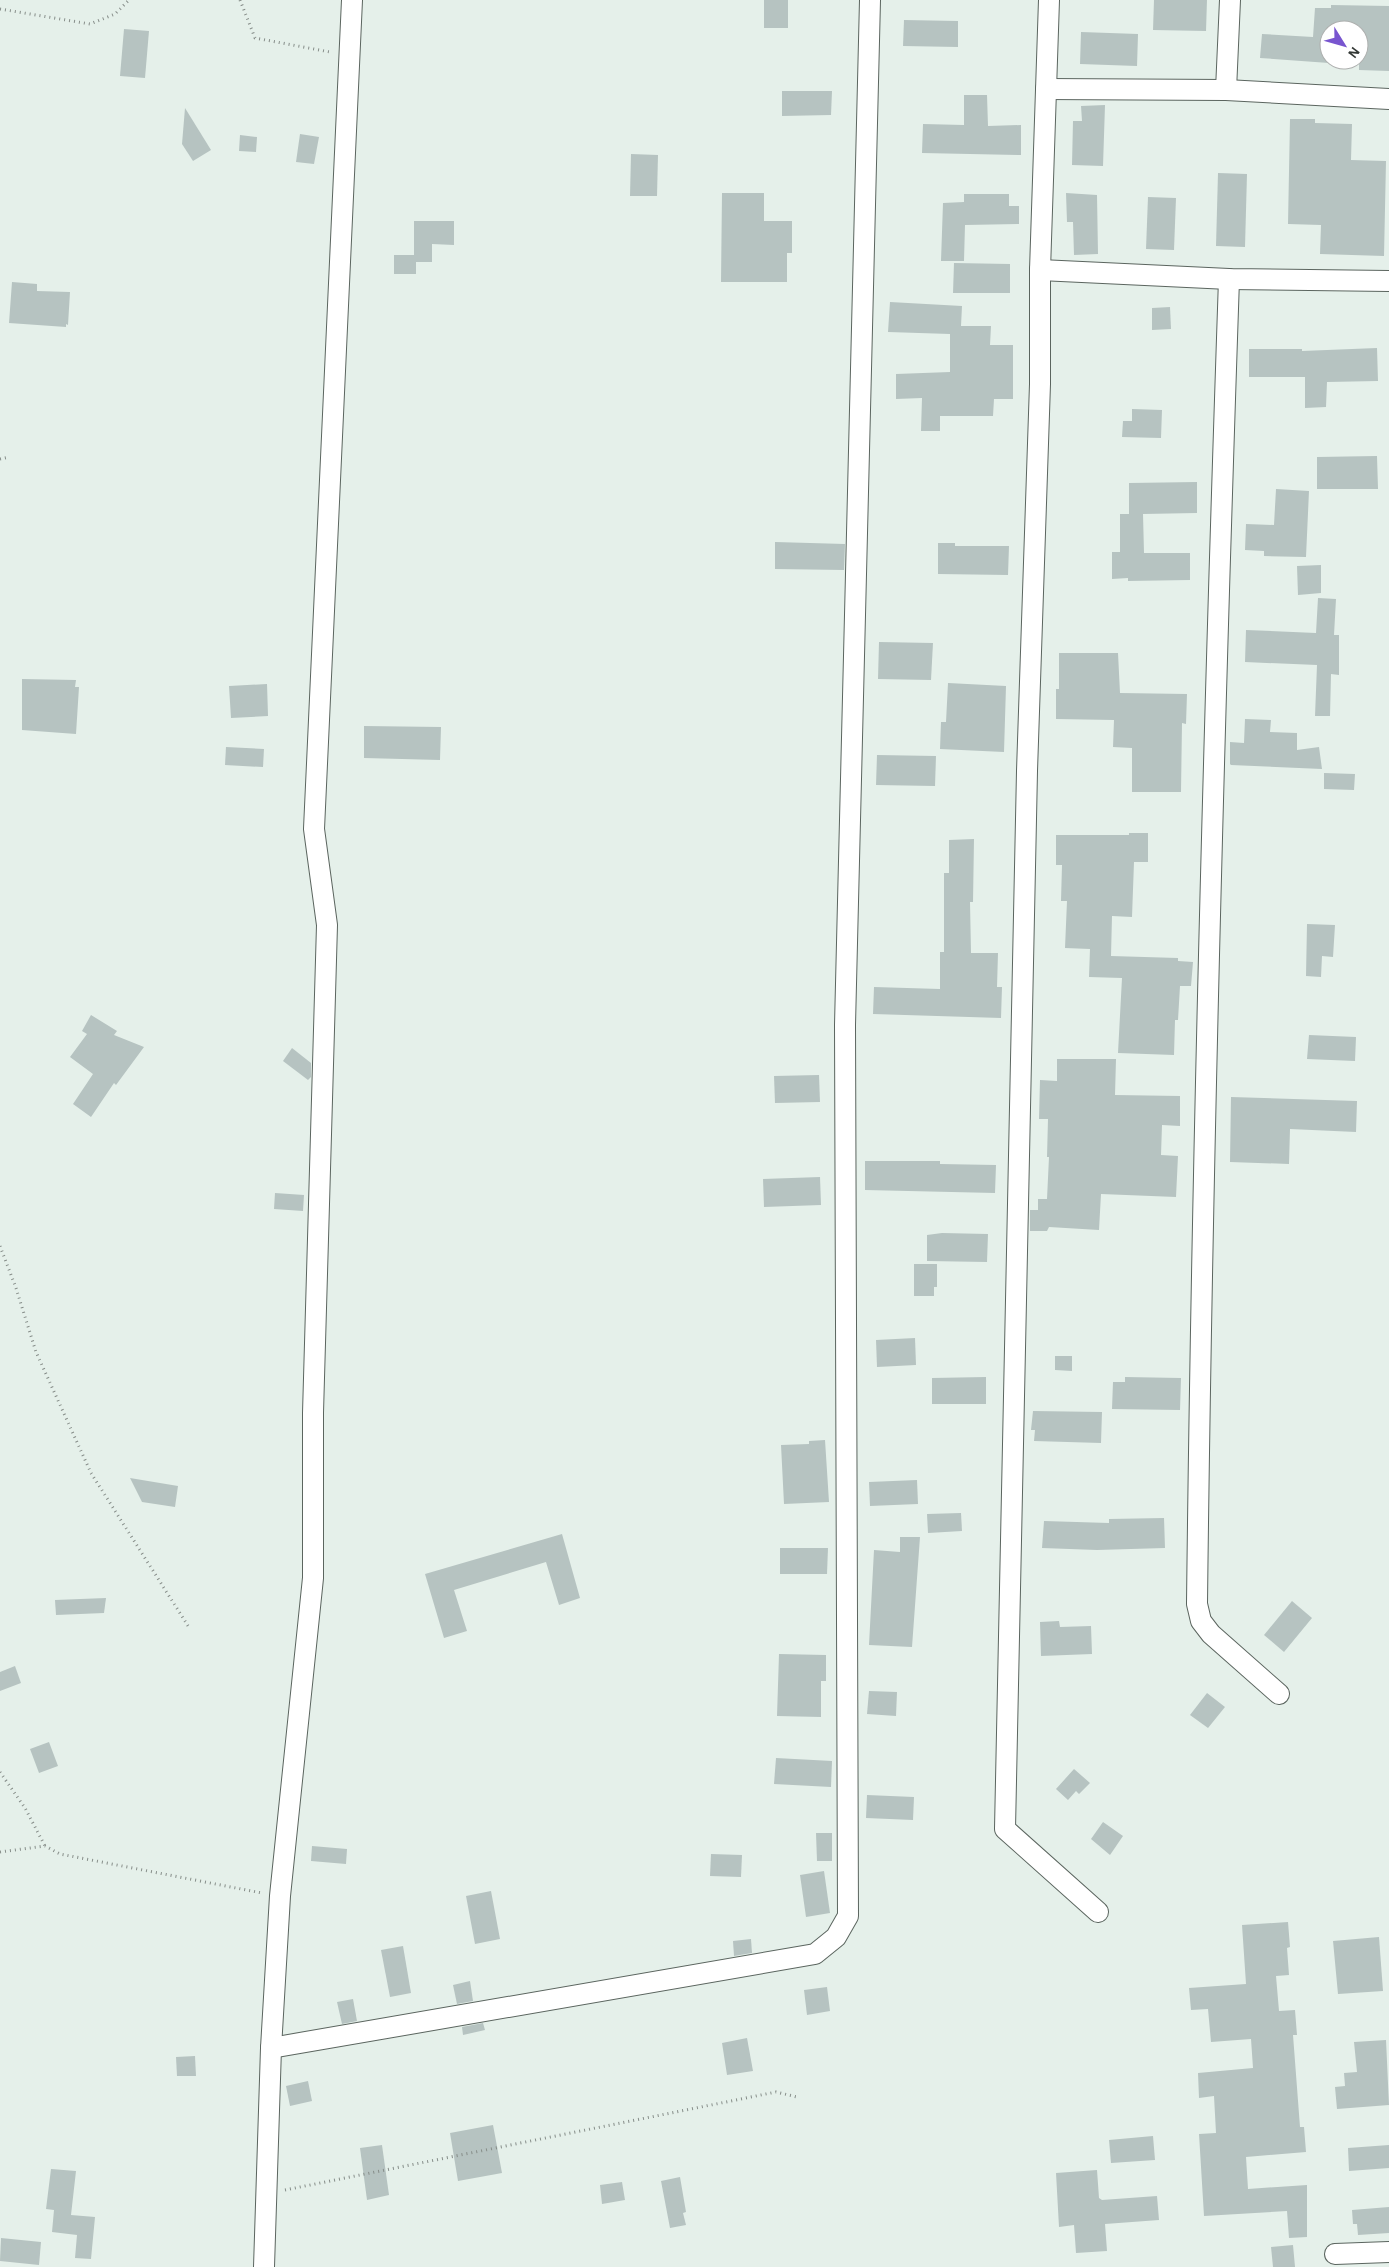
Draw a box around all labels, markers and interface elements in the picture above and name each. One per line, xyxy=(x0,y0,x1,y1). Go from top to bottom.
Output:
north arrow xyxy=(1319,20,1369,70)
text: N xyxy=(1345,44,1362,60)

